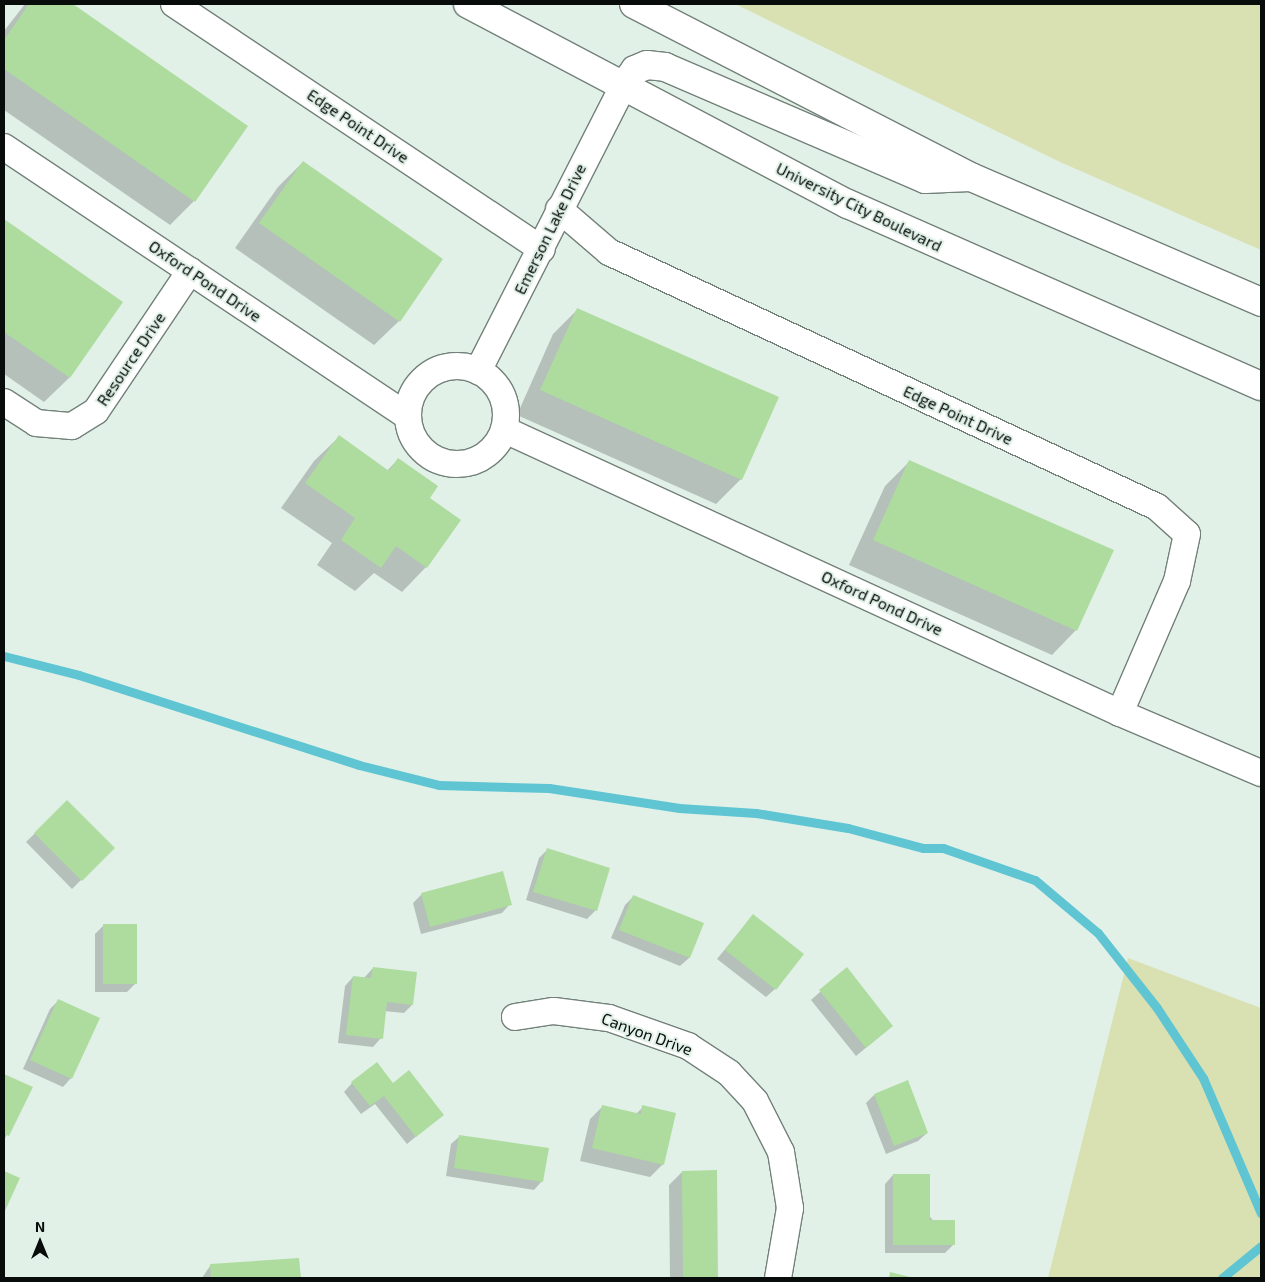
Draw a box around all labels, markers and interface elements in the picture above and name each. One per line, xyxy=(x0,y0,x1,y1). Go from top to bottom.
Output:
street label: Edge Point Drive xyxy=(304,85,412,167)
street label: University City Boulevard xyxy=(773,158,945,256)
street label: Emerson Lake Drive xyxy=(510,160,590,298)
street label: Oxford Pond Drive xyxy=(145,236,265,326)
street label: Resource Drive xyxy=(93,309,169,409)
street label: Edge Point Drive xyxy=(900,381,1016,449)
street label: Oxford Pond Drive xyxy=(818,566,946,640)
street label: Canyon Drive xyxy=(599,1009,695,1059)
north arrow xyxy=(15,1217,65,1267)
text: N xyxy=(35,1218,45,1235)

